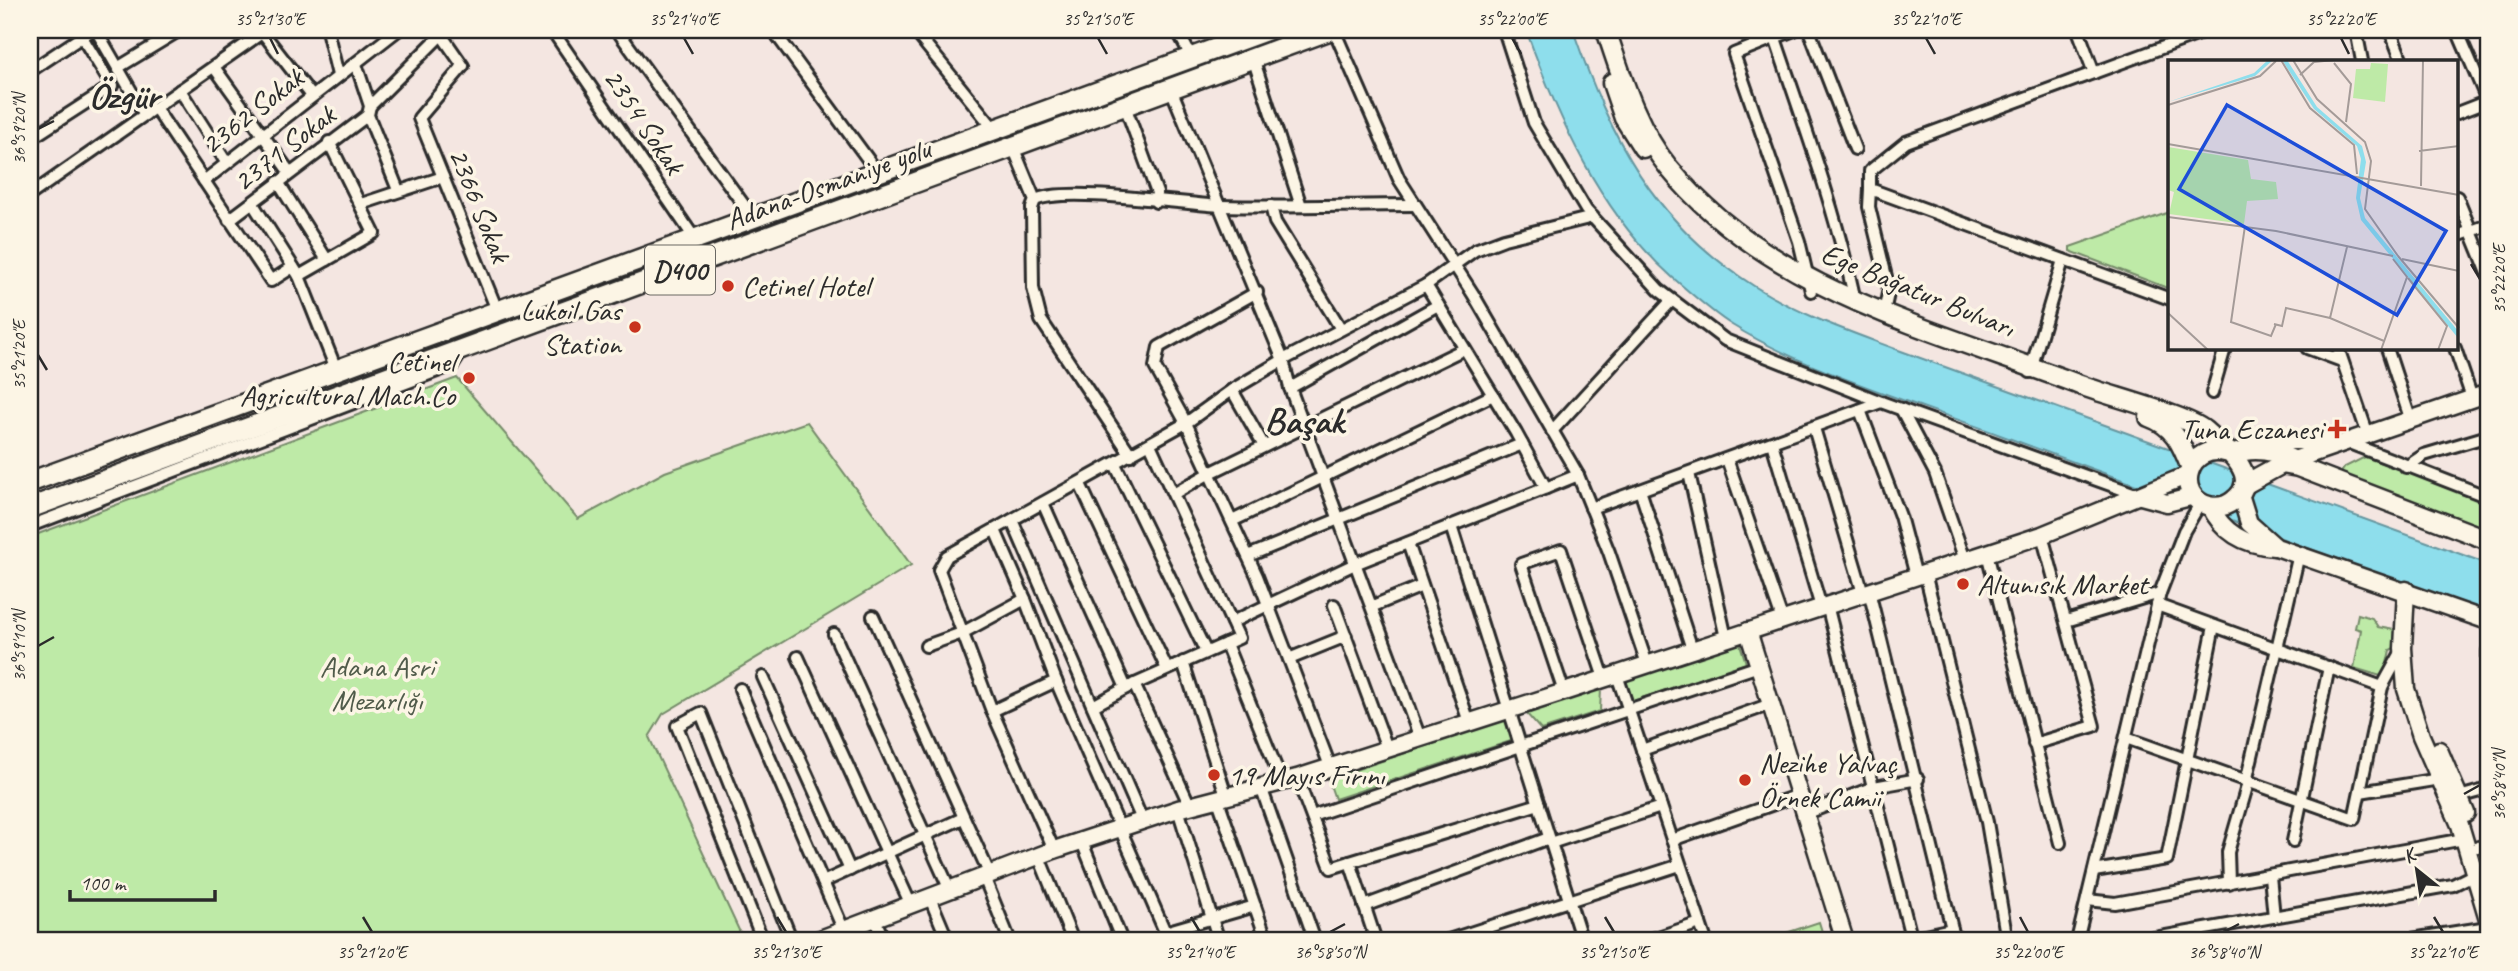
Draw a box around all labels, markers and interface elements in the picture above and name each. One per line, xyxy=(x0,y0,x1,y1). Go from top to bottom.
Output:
text: 35°21'30"E xyxy=(235,8,307,30)
text: 35°21'40"E xyxy=(649,8,721,30)
text: 35°21'50"E xyxy=(1063,8,1135,30)
text: 35°22'00"E xyxy=(1477,8,1549,30)
text: 35°22'10"E xyxy=(1891,8,1963,30)
text: 35°22'20"E xyxy=(2306,8,2378,30)
street label: 2362 Sokak xyxy=(193,58,313,163)
inset map xyxy=(2168,60,2458,350)
street label: 2354 Sokak xyxy=(595,61,694,183)
district label: Özgür xyxy=(89,72,163,119)
text: 36°59'20"N xyxy=(8,90,30,164)
street label: 2371 Sokak xyxy=(225,95,345,200)
street label: Adana-Osmaniye yolu xyxy=(720,129,938,239)
street label: 2366 Sokak xyxy=(440,142,521,270)
street label: Ege Bağatur Bulvarı xyxy=(1816,234,2021,347)
text: 35°22'20"E xyxy=(2488,242,2510,314)
road number: D400 xyxy=(645,246,715,294)
place label: Cetinel Hotel xyxy=(742,267,874,305)
marker: Cetinel Hotel xyxy=(720,278,736,294)
place label: Lukoil Gas Station xyxy=(521,291,624,363)
text: 35°21'20"E xyxy=(8,318,30,390)
marker: Lukoil Gas Station xyxy=(627,319,643,335)
place label: Cetinel Agricultural Mach.Co xyxy=(240,342,460,414)
marker: Cetinel Agricultural Mach.Co xyxy=(461,370,477,386)
district label: Başak xyxy=(1265,397,1347,444)
place label: Tuna Eczanesi xyxy=(2181,410,2326,448)
marker: Tuna Eczanesi xyxy=(2329,421,2345,437)
place label: Altunısık Market xyxy=(1977,565,2151,603)
marker: Altunısık Market xyxy=(1955,576,1971,592)
text: 36°59'10"N xyxy=(8,607,30,681)
park label: Adana Asri Mezarlığı xyxy=(320,647,438,719)
place label: Nezihe Yalvaç Örnek Camii xyxy=(1759,744,1898,816)
text: 36°58'40"N xyxy=(2488,746,2510,820)
place label: 19 Mayıs Fırını xyxy=(1228,756,1386,794)
marker: 19 Mayıs Fırını xyxy=(1206,767,1222,783)
marker: Nezihe Yalvaç Örnek Camii xyxy=(1737,772,1753,788)
north arrow xyxy=(2382,834,2452,904)
text: K xyxy=(2399,841,2423,869)
scale bar xyxy=(70,859,215,903)
text: 100 m xyxy=(80,870,127,896)
text: 35°21'20"E xyxy=(337,941,409,963)
text: 35°21'30"E xyxy=(751,941,823,963)
text: 35°21'40"E xyxy=(1165,941,1237,963)
text: 36°58'50"N xyxy=(1295,941,1369,963)
text: 35°21'50"E xyxy=(1579,941,1651,963)
text: 35°22'00"E xyxy=(1993,941,2065,963)
text: 36°58'40"N xyxy=(2189,941,2263,963)
text: 35°22'10"E xyxy=(2408,941,2480,963)

